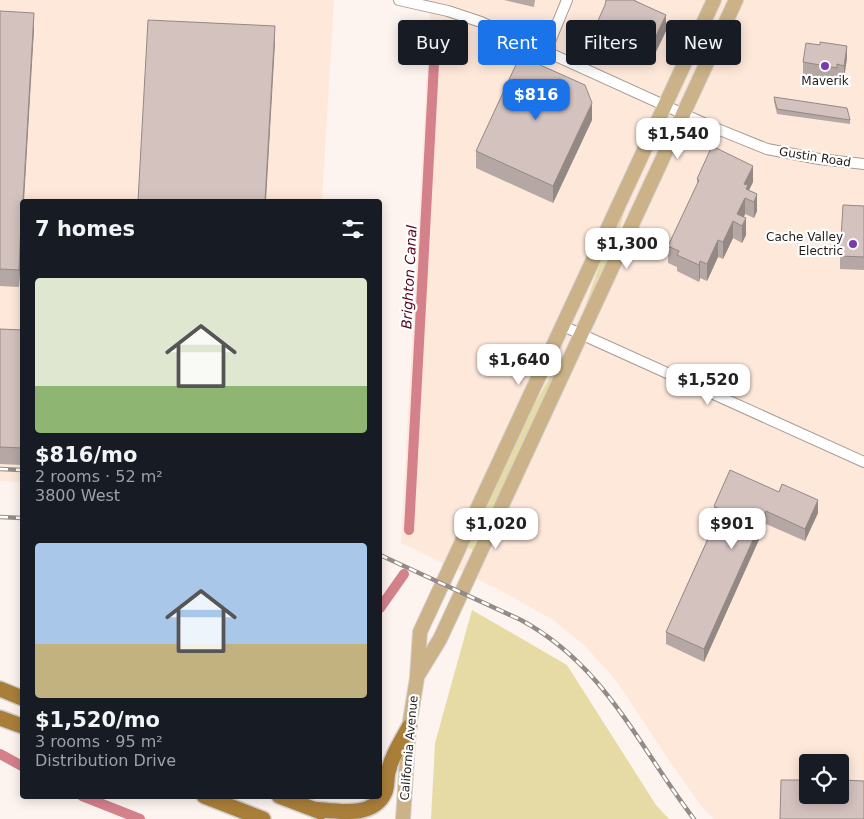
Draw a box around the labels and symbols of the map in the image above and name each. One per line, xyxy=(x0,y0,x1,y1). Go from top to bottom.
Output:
marker: Maverik xyxy=(819,60,831,72)
place label: Maverik xyxy=(801,74,849,88)
pin: $816 xyxy=(506,78,566,121)
pin: $1,540 xyxy=(637,118,719,160)
street label: Gustin Road xyxy=(778,144,852,170)
water label: Brighton Canal xyxy=(398,225,420,329)
pin: $1,300 xyxy=(586,228,668,270)
place label: Cache Valley Electric xyxy=(766,230,843,258)
marker: Cache Valley Electric xyxy=(847,238,859,250)
pin: $1,640 xyxy=(478,344,560,386)
pin: $1,520 xyxy=(667,364,749,406)
pin: $1,020 xyxy=(455,508,537,550)
pin: $901 xyxy=(702,508,762,550)
street label: California Avenue xyxy=(397,695,421,801)

